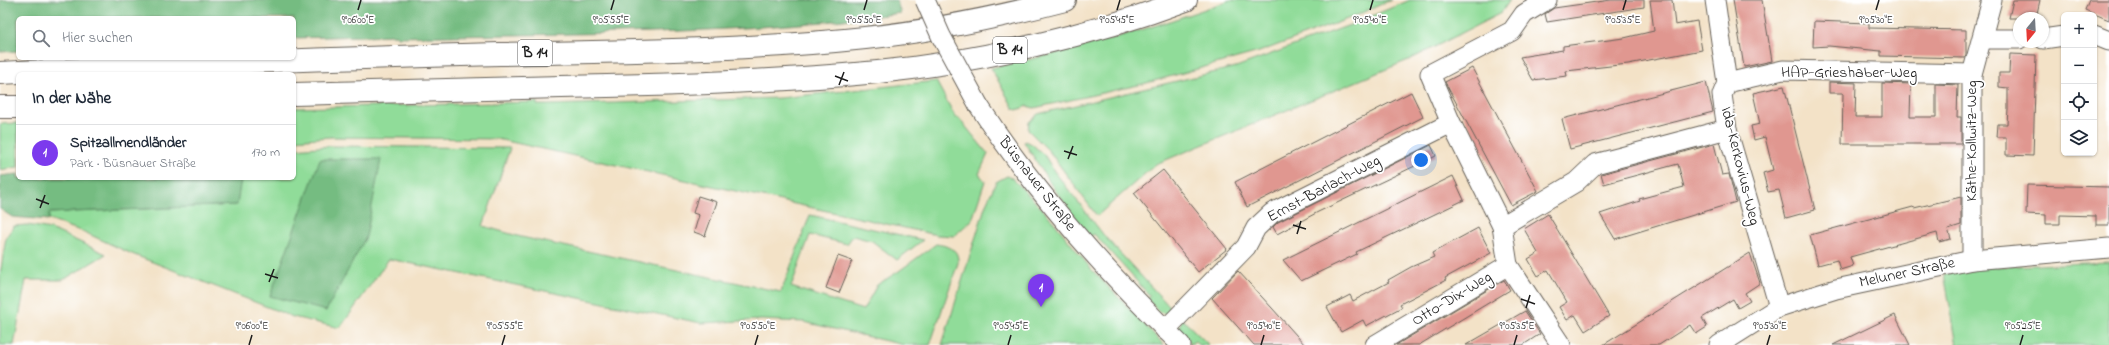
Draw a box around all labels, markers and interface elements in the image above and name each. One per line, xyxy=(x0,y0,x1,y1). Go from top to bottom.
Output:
north arrow xyxy=(2013,12,2049,48)
map controls xyxy=(2061,12,2097,156)
button: + xyxy=(2061,12,2097,48)
text: 9°06'00"E xyxy=(342,13,374,28)
text: 9°05'55"E xyxy=(593,13,629,28)
text: 9°05'50"E xyxy=(846,13,882,28)
text: 9°05'45"E xyxy=(1099,13,1135,28)
text: 9°05'40"E xyxy=(1353,13,1387,28)
text: 9°05'35"E xyxy=(1605,13,1641,28)
text: 9°05'30"E xyxy=(1859,13,1893,28)
search box xyxy=(16,16,296,60)
icon: search xyxy=(30,27,52,49)
text: Hier suchen xyxy=(62,27,133,49)
road number: B 14 xyxy=(993,37,1027,63)
road number: B 14 xyxy=(518,40,552,66)
button: − xyxy=(2061,48,2097,84)
street label: HAP-Grieshaber-Weg xyxy=(1781,61,1917,85)
street label: Käthe-Kollwitz-Weg xyxy=(1960,80,1984,202)
button: locate xyxy=(2061,84,2097,120)
text: In der Nähe xyxy=(32,86,111,111)
street label: Ida-Kerkovius-Weg xyxy=(1714,104,1766,228)
button: layers xyxy=(2061,120,2097,156)
street label: Büsnauer Straße xyxy=(992,131,1082,237)
text: Spitzallmendländer xyxy=(70,132,186,154)
text: 1 xyxy=(43,143,47,162)
text: 170 m xyxy=(252,143,280,162)
street label: Ernst-Barlach-Weg xyxy=(1263,149,1385,229)
your location xyxy=(1411,150,1431,170)
text: Park · Büsnauer Straße xyxy=(70,154,196,173)
street label: Meluner Straße xyxy=(1857,251,1958,295)
street label: Otto-Dix-Weg xyxy=(1407,265,1497,333)
pin: 1 xyxy=(1028,274,1054,307)
text: 9°06'00"E xyxy=(236,319,268,334)
text: 9°05'55"E xyxy=(487,319,523,334)
text: 9°05'50"E xyxy=(740,319,776,334)
text: 9°05'45"E xyxy=(993,319,1029,334)
text: 9°05'40"E xyxy=(1247,319,1281,334)
text: 9°05'35"E xyxy=(1499,319,1535,334)
text: 9°05'30"E xyxy=(1753,319,1787,334)
text: 9°05'25"E xyxy=(2005,319,2041,334)

